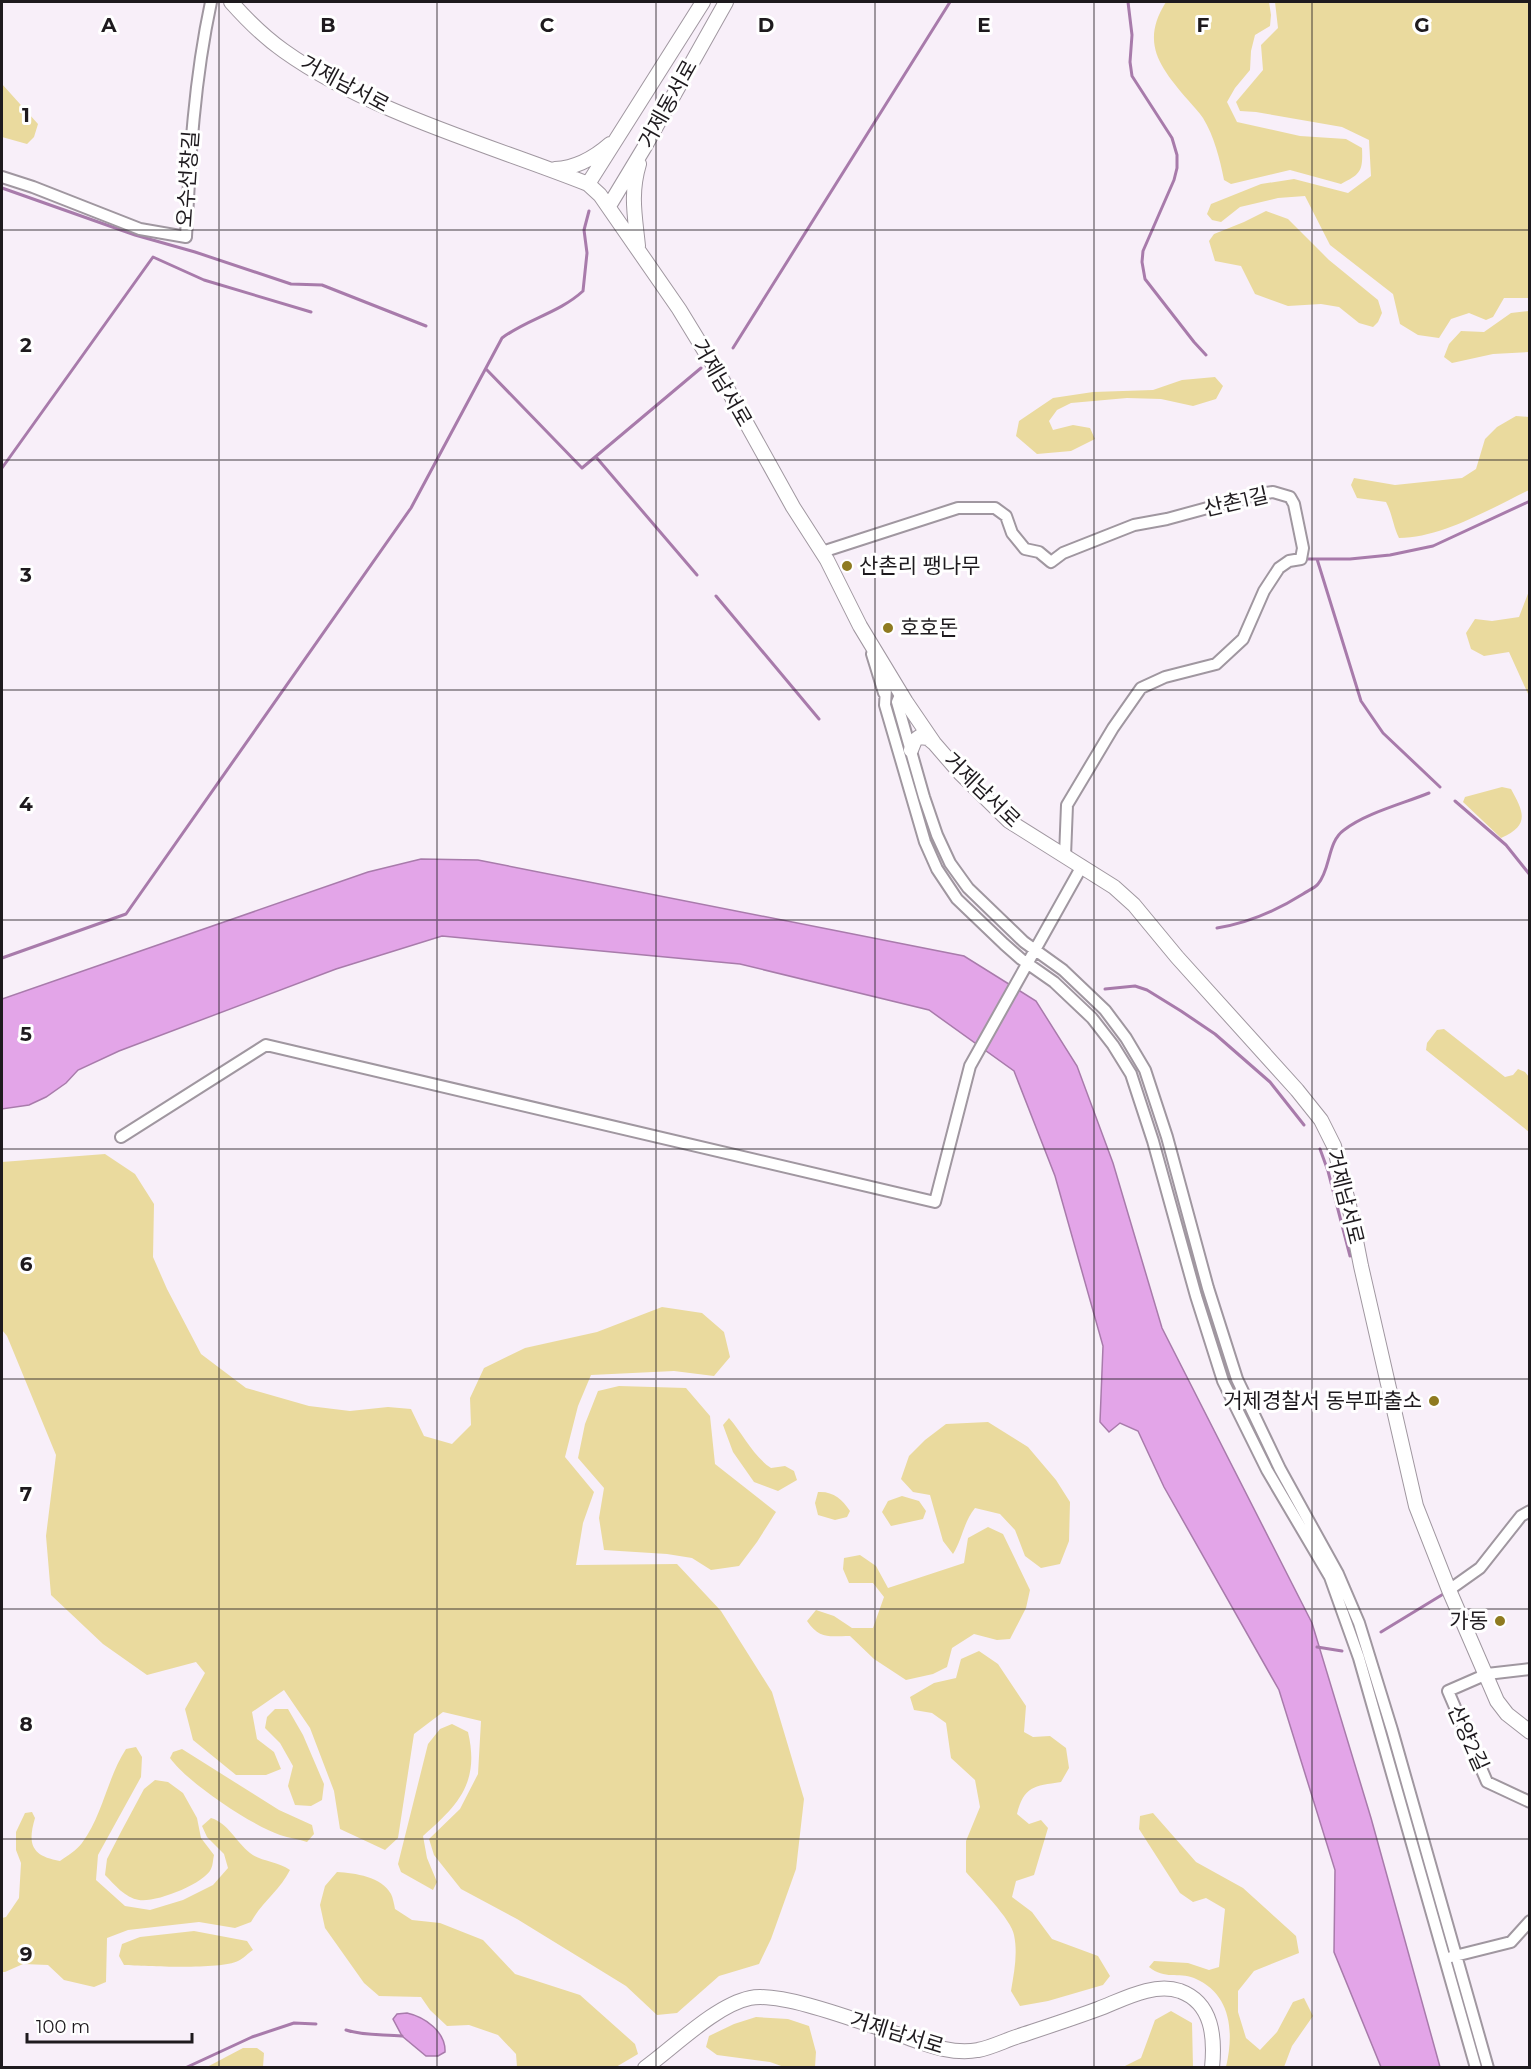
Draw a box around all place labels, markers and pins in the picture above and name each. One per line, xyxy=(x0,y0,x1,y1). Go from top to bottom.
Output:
place label: 산촌리 팽나무 xyxy=(859,553,980,578)
marker: 산촌리 팽나무 xyxy=(840,559,854,573)
place label: 호호돈 xyxy=(900,615,958,640)
marker: 호호돈 xyxy=(881,621,895,635)
place label: 거제경찰서 동부파출소 xyxy=(1223,1388,1422,1413)
marker: 거제경찰서 동부파출소 xyxy=(1427,1394,1441,1408)
place label: 가동 xyxy=(1449,1608,1488,1633)
marker: 가동 xyxy=(1493,1614,1507,1628)

